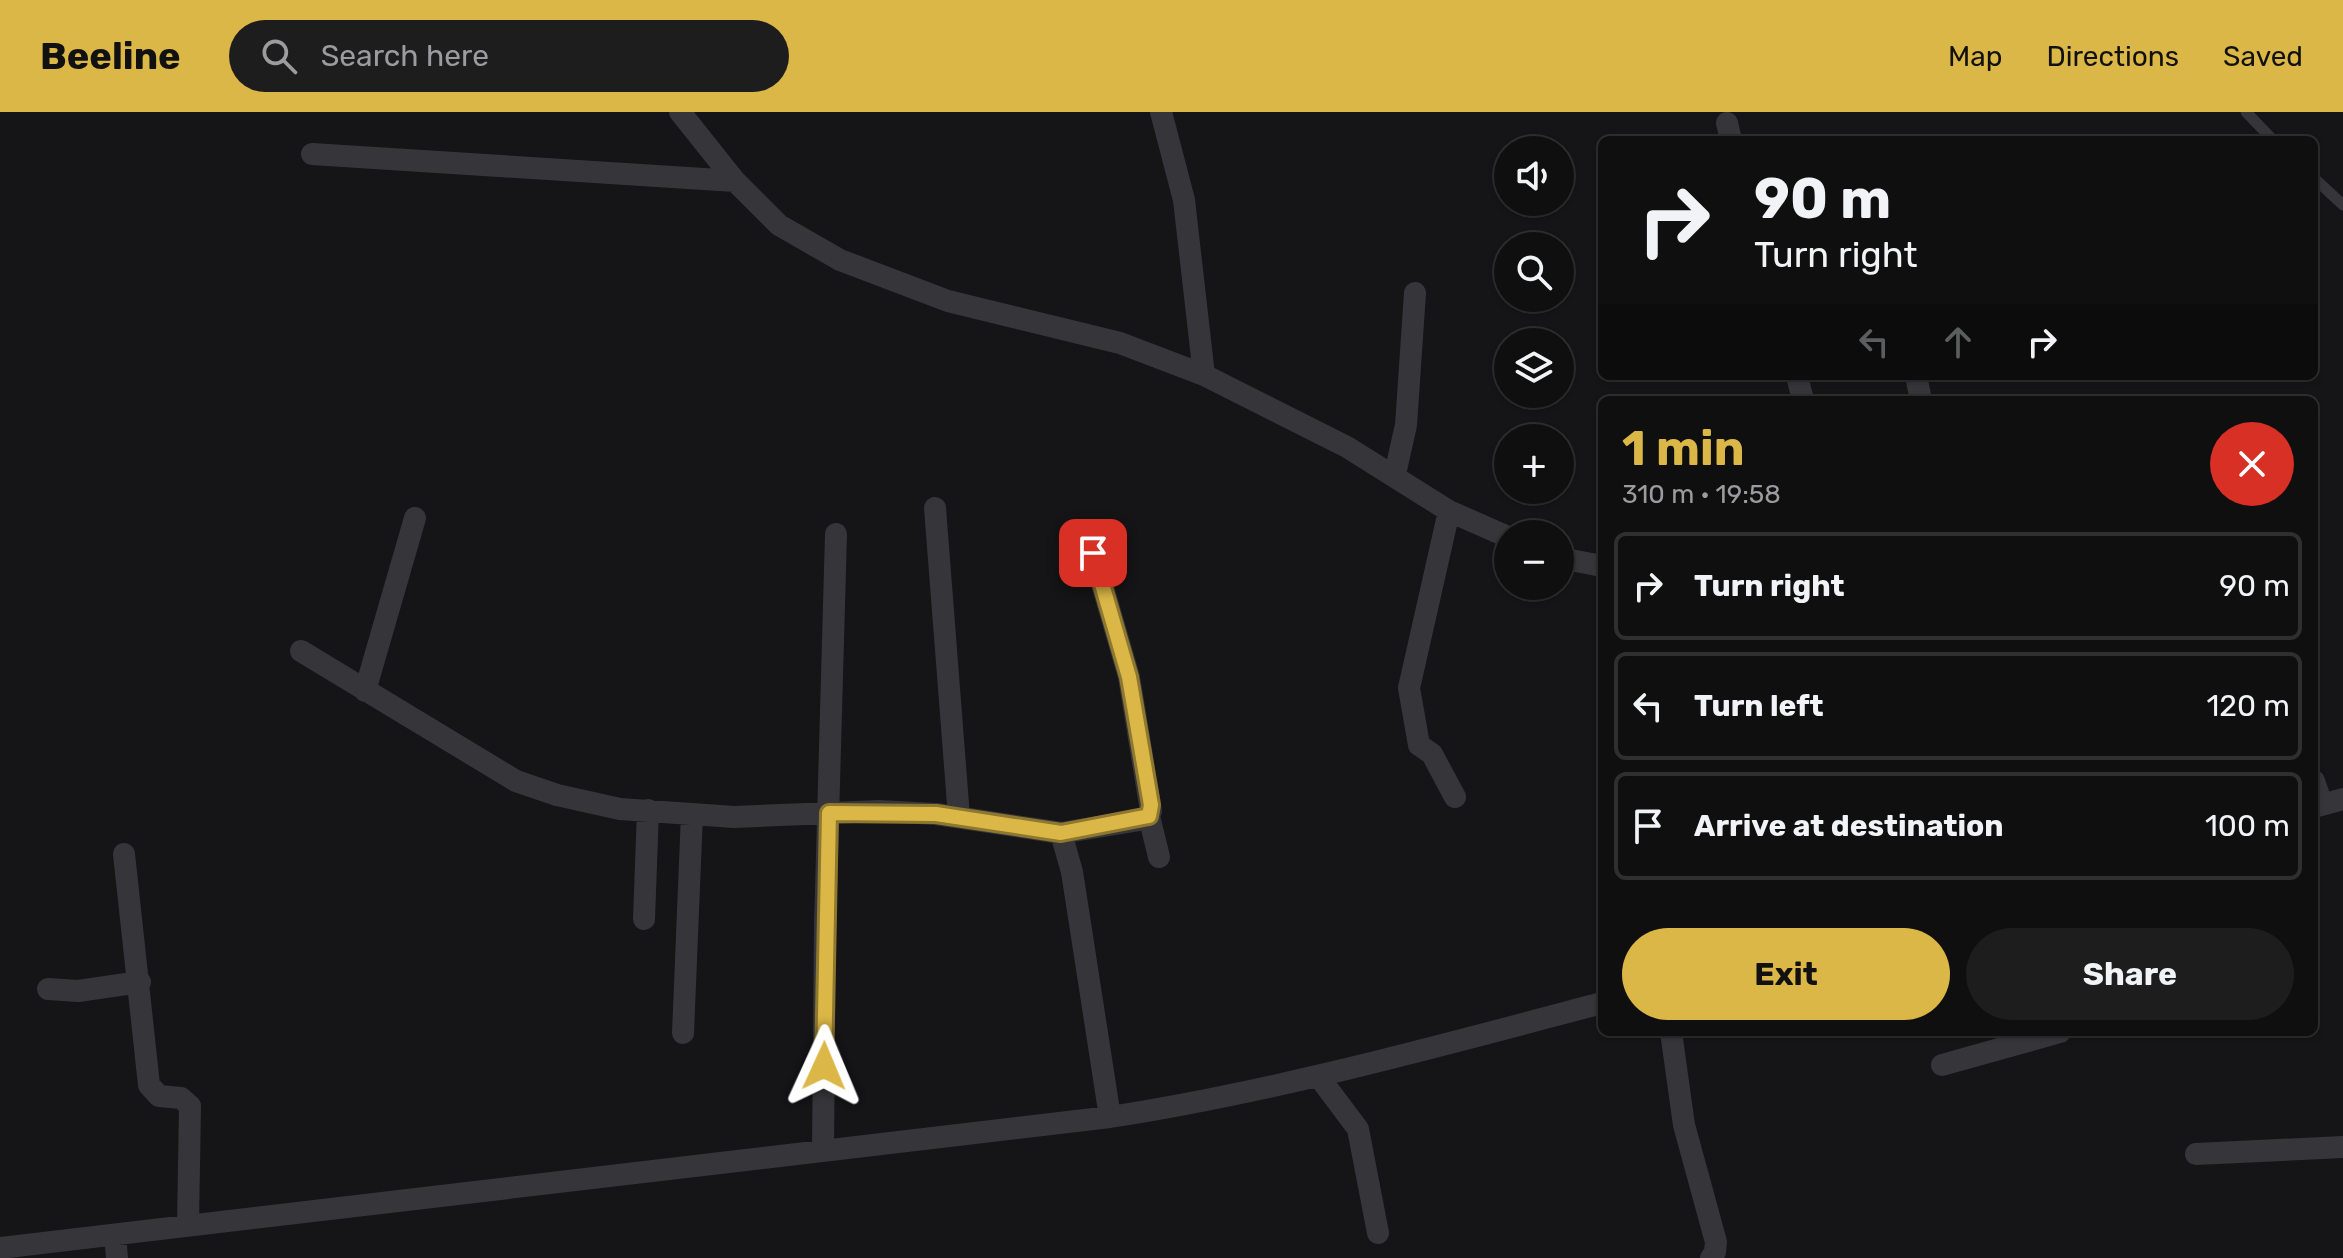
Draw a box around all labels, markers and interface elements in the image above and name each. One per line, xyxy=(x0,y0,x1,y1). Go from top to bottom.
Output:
search box xyxy=(229,20,789,92)
text: Beeline xyxy=(40,33,181,79)
icon: search xyxy=(257,34,301,78)
text: Search here xyxy=(321,38,489,74)
text: Map xyxy=(1948,40,2002,73)
text: Directions xyxy=(2046,40,2179,73)
text: Saved xyxy=(2223,40,2303,73)
map controls xyxy=(1494,136,1574,600)
button: sound xyxy=(1494,136,1574,216)
text: 90 m xyxy=(1754,166,1891,232)
icon: right xyxy=(1622,168,1726,272)
button: search xyxy=(1494,232,1574,312)
text: Turn right xyxy=(1754,233,1918,276)
icon: left xyxy=(1852,320,1896,364)
icon: ahead xyxy=(1936,320,1980,364)
icon: right xyxy=(2020,320,2064,364)
button: layers xyxy=(1494,328,1574,408)
text: 1 min xyxy=(1622,420,1745,477)
button: close xyxy=(2210,422,2294,506)
button: + xyxy=(1494,424,1574,504)
text: 310 m · 19:58 xyxy=(1622,479,1781,510)
pin xyxy=(1059,519,1127,587)
button: − xyxy=(1494,520,1574,600)
icon: arrive xyxy=(1071,531,1115,575)
icon: right xyxy=(1626,564,1670,608)
text: Turn right xyxy=(1694,568,1845,604)
text: 90 m xyxy=(2219,568,2290,604)
icon: left xyxy=(1626,684,1670,728)
text: Turn left xyxy=(1694,688,1824,724)
text: 120 m xyxy=(2206,688,2290,724)
icon: arrive xyxy=(1626,804,1670,848)
text: Arrive at destination xyxy=(1694,808,2004,844)
text: 100 m xyxy=(2205,808,2290,844)
button: Exit xyxy=(1622,928,1950,1020)
button: Share xyxy=(1966,928,2294,1020)
position arrow xyxy=(782,1024,866,1108)

